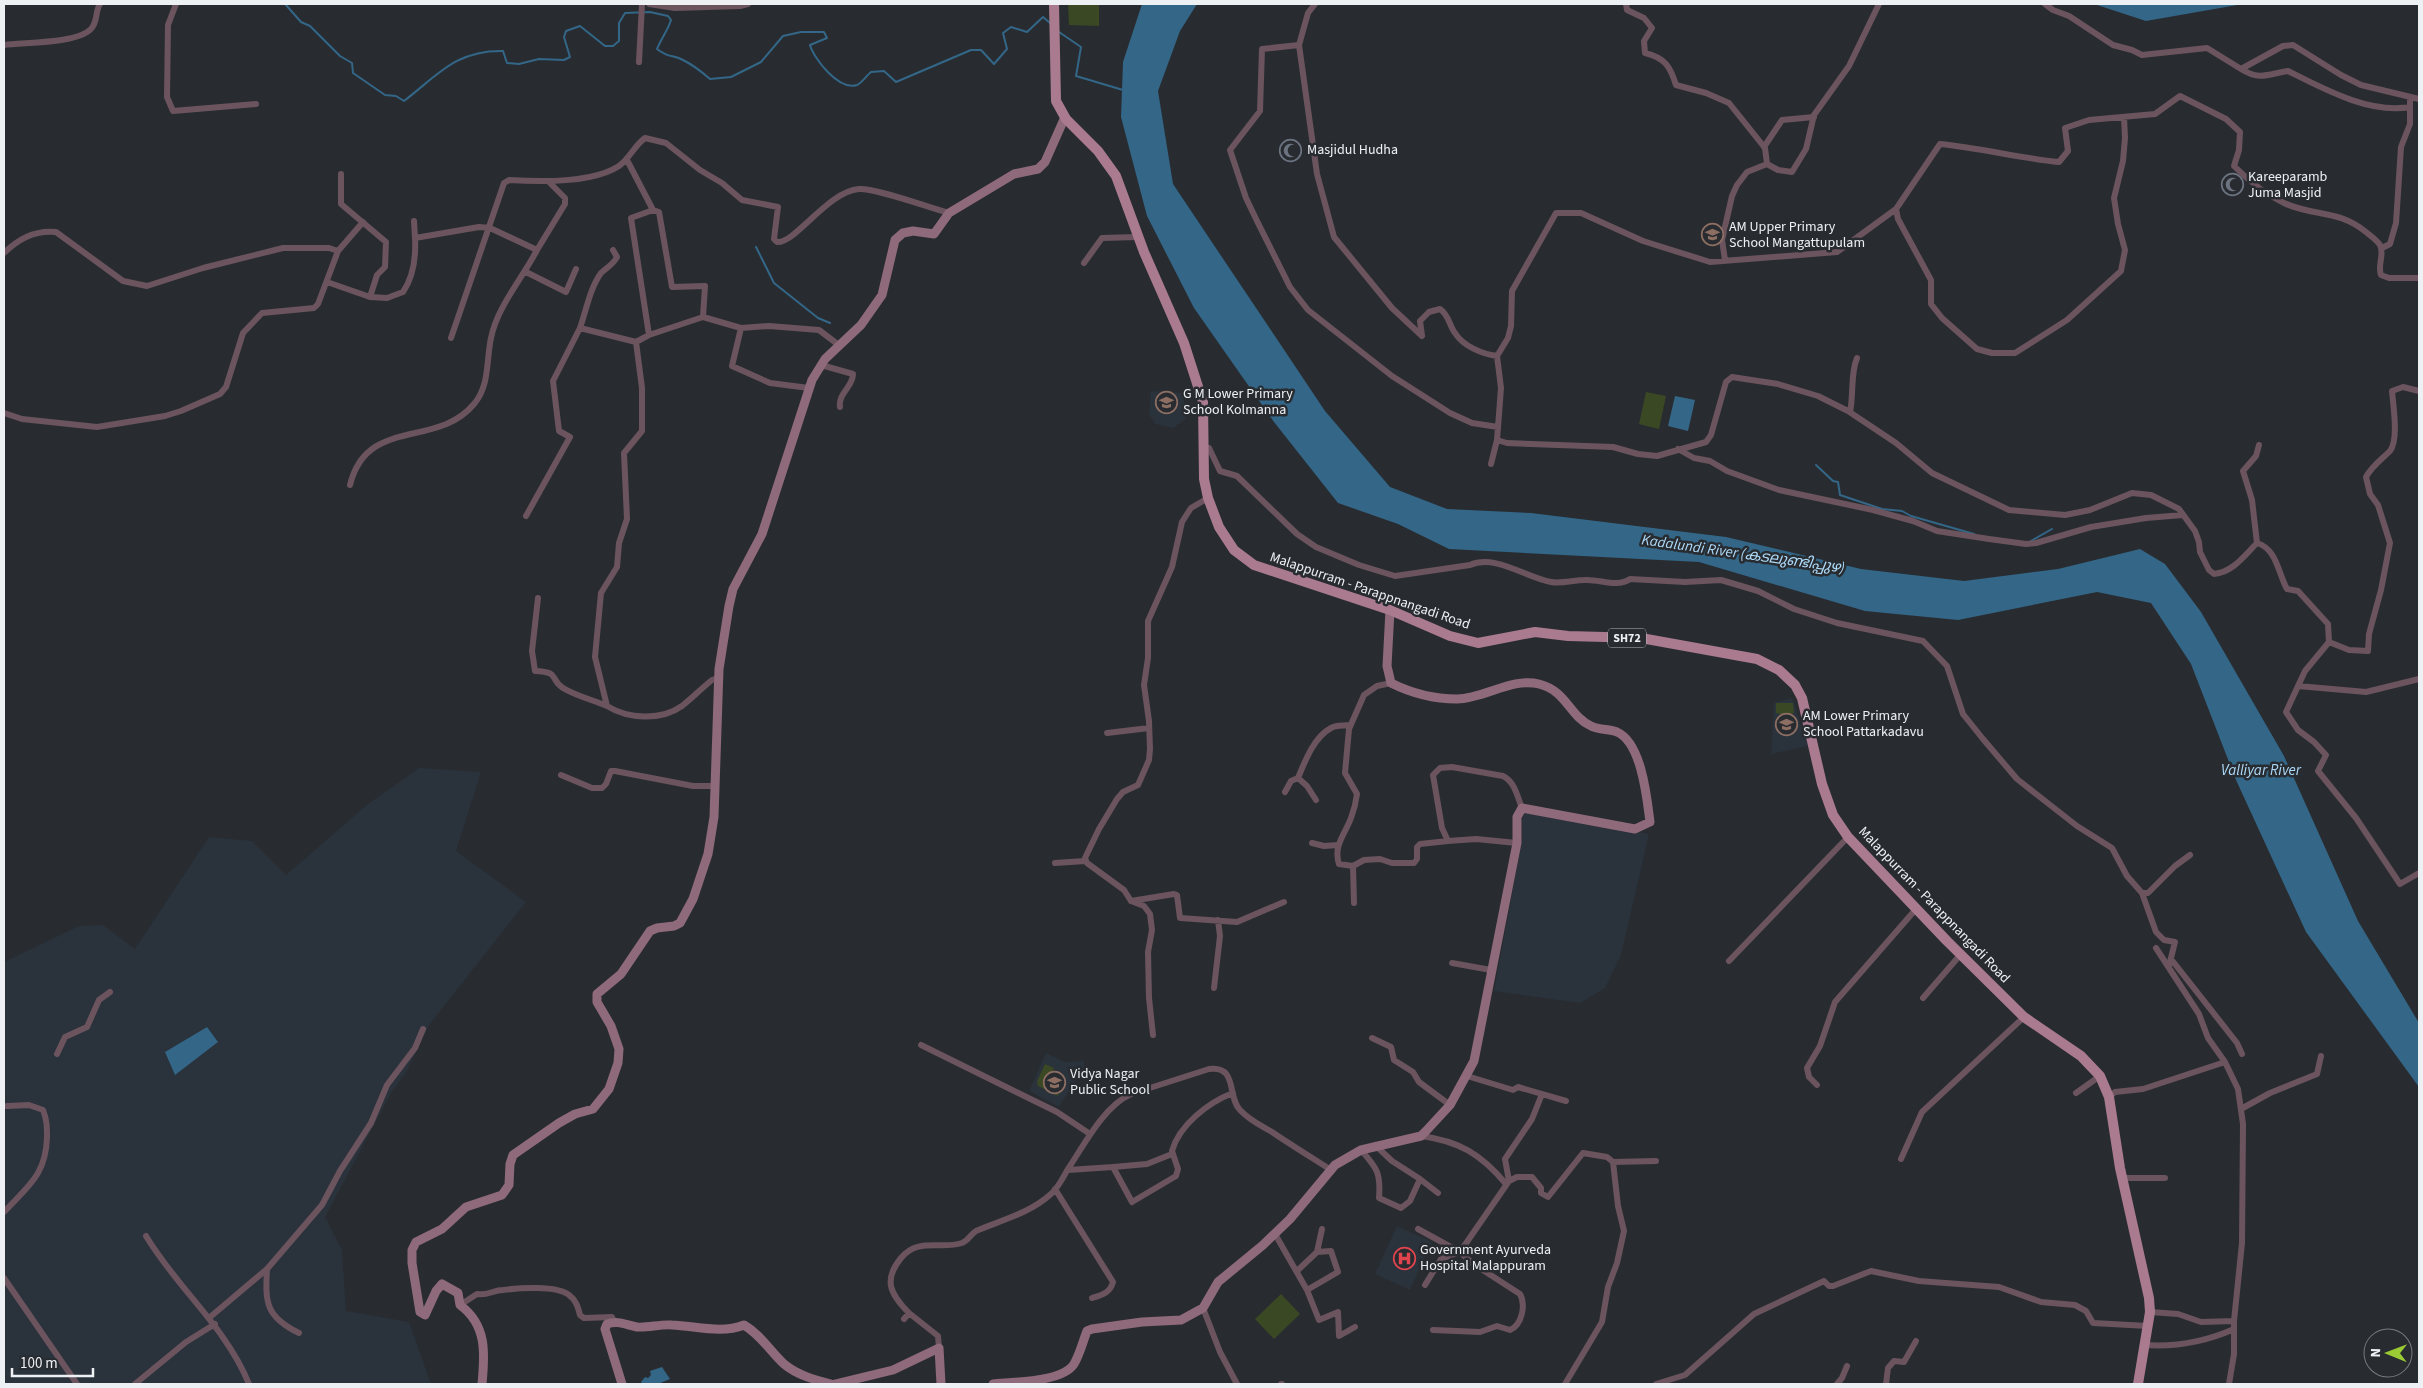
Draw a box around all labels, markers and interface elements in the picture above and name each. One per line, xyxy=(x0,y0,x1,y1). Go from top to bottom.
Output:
mosque icon: Masjidul Hudha xyxy=(1279,138,1303,162)
place label: Masjidul Hudha xyxy=(1307,140,1398,160)
place label: Kareeparamb Juma Masjid xyxy=(2248,167,2328,203)
mosque icon: Kareeparamb Juma Masjid xyxy=(2220,173,2244,197)
place label: AM Upper Primary School Mangattupulam xyxy=(1729,217,1865,253)
school or university icon: AM Upper Primary School Mangattupulam xyxy=(1701,223,1725,247)
place label: G M Lower Primary School Kolmanna xyxy=(1183,384,1293,420)
school or university icon: G M Lower Primary School Kolmanna xyxy=(1155,390,1179,414)
water label: Kadalundi River (കടലുണ്ടിപ്പുഴ) xyxy=(1640,529,1846,579)
street label: Malappurram - Parappnangadi Road xyxy=(1267,547,1473,635)
road number: SH72 xyxy=(1608,628,1646,648)
place label: AM Lower Primary School Pattarkadavu xyxy=(1803,706,1924,742)
school or university icon: AM Lower Primary School Pattarkadavu xyxy=(1775,712,1799,736)
water label: Valliyar River xyxy=(2221,760,2302,781)
street label: Malappurram - Parappnangadi Road xyxy=(1854,822,2014,988)
place label: Vidya Nagar Public School xyxy=(1070,1064,1150,1100)
school or university icon: Vidya Nagar Public School xyxy=(1042,1070,1066,1094)
place label: Government Ayurveda Hospital Malappuram xyxy=(1420,1240,1551,1276)
hospital icon: Government Ayurveda Hospital Malappuram xyxy=(1392,1246,1416,1270)
north arrow xyxy=(2363,1328,2413,1378)
scale bar xyxy=(12,1346,94,1378)
text: N xyxy=(2366,1348,2386,1358)
text: 100 m xyxy=(20,1353,58,1374)

